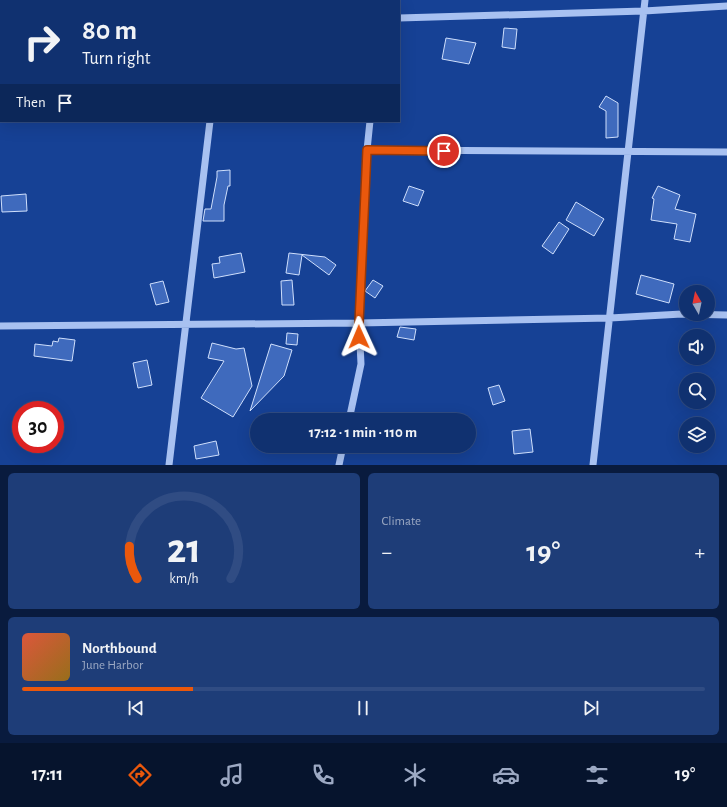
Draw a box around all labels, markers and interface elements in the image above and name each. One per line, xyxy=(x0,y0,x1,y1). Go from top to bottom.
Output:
icon: right xyxy=(16,16,68,68)
text: 80 m xyxy=(82,17,137,45)
text: Turn right xyxy=(82,50,151,68)
icon: arrive xyxy=(54,92,76,114)
text: Then xyxy=(16,95,46,110)
pin xyxy=(427,134,461,168)
icon: arrive xyxy=(433,140,455,162)
north arrow xyxy=(679,285,715,321)
map controls xyxy=(679,285,715,453)
position arrow xyxy=(338,316,380,358)
button: sound xyxy=(679,329,715,365)
button: search xyxy=(679,373,715,409)
speed limit sign: 30 xyxy=(12,401,64,453)
button: layers xyxy=(679,417,715,453)
text: 17:12 · 1 min · 110 m xyxy=(309,425,417,440)
text: Climate xyxy=(382,515,421,528)
text: 21 xyxy=(166,529,201,570)
text: 19° xyxy=(526,537,560,567)
text: − xyxy=(382,541,392,563)
text: + xyxy=(694,541,705,563)
text: km/h xyxy=(169,572,198,586)
text: Northbound xyxy=(82,641,157,656)
text: June Harbor xyxy=(82,659,143,672)
icon: previous xyxy=(125,697,147,719)
icon: pause xyxy=(352,697,374,719)
icon: next xyxy=(580,697,602,719)
icon: directions xyxy=(126,761,154,789)
icon: music xyxy=(218,761,246,789)
icon: phone xyxy=(309,761,337,789)
icon: climate xyxy=(401,761,429,789)
icon: car xyxy=(492,761,520,789)
icon: filters xyxy=(583,761,611,789)
text: 17:11 xyxy=(32,766,63,784)
text: 19° xyxy=(675,766,695,784)

